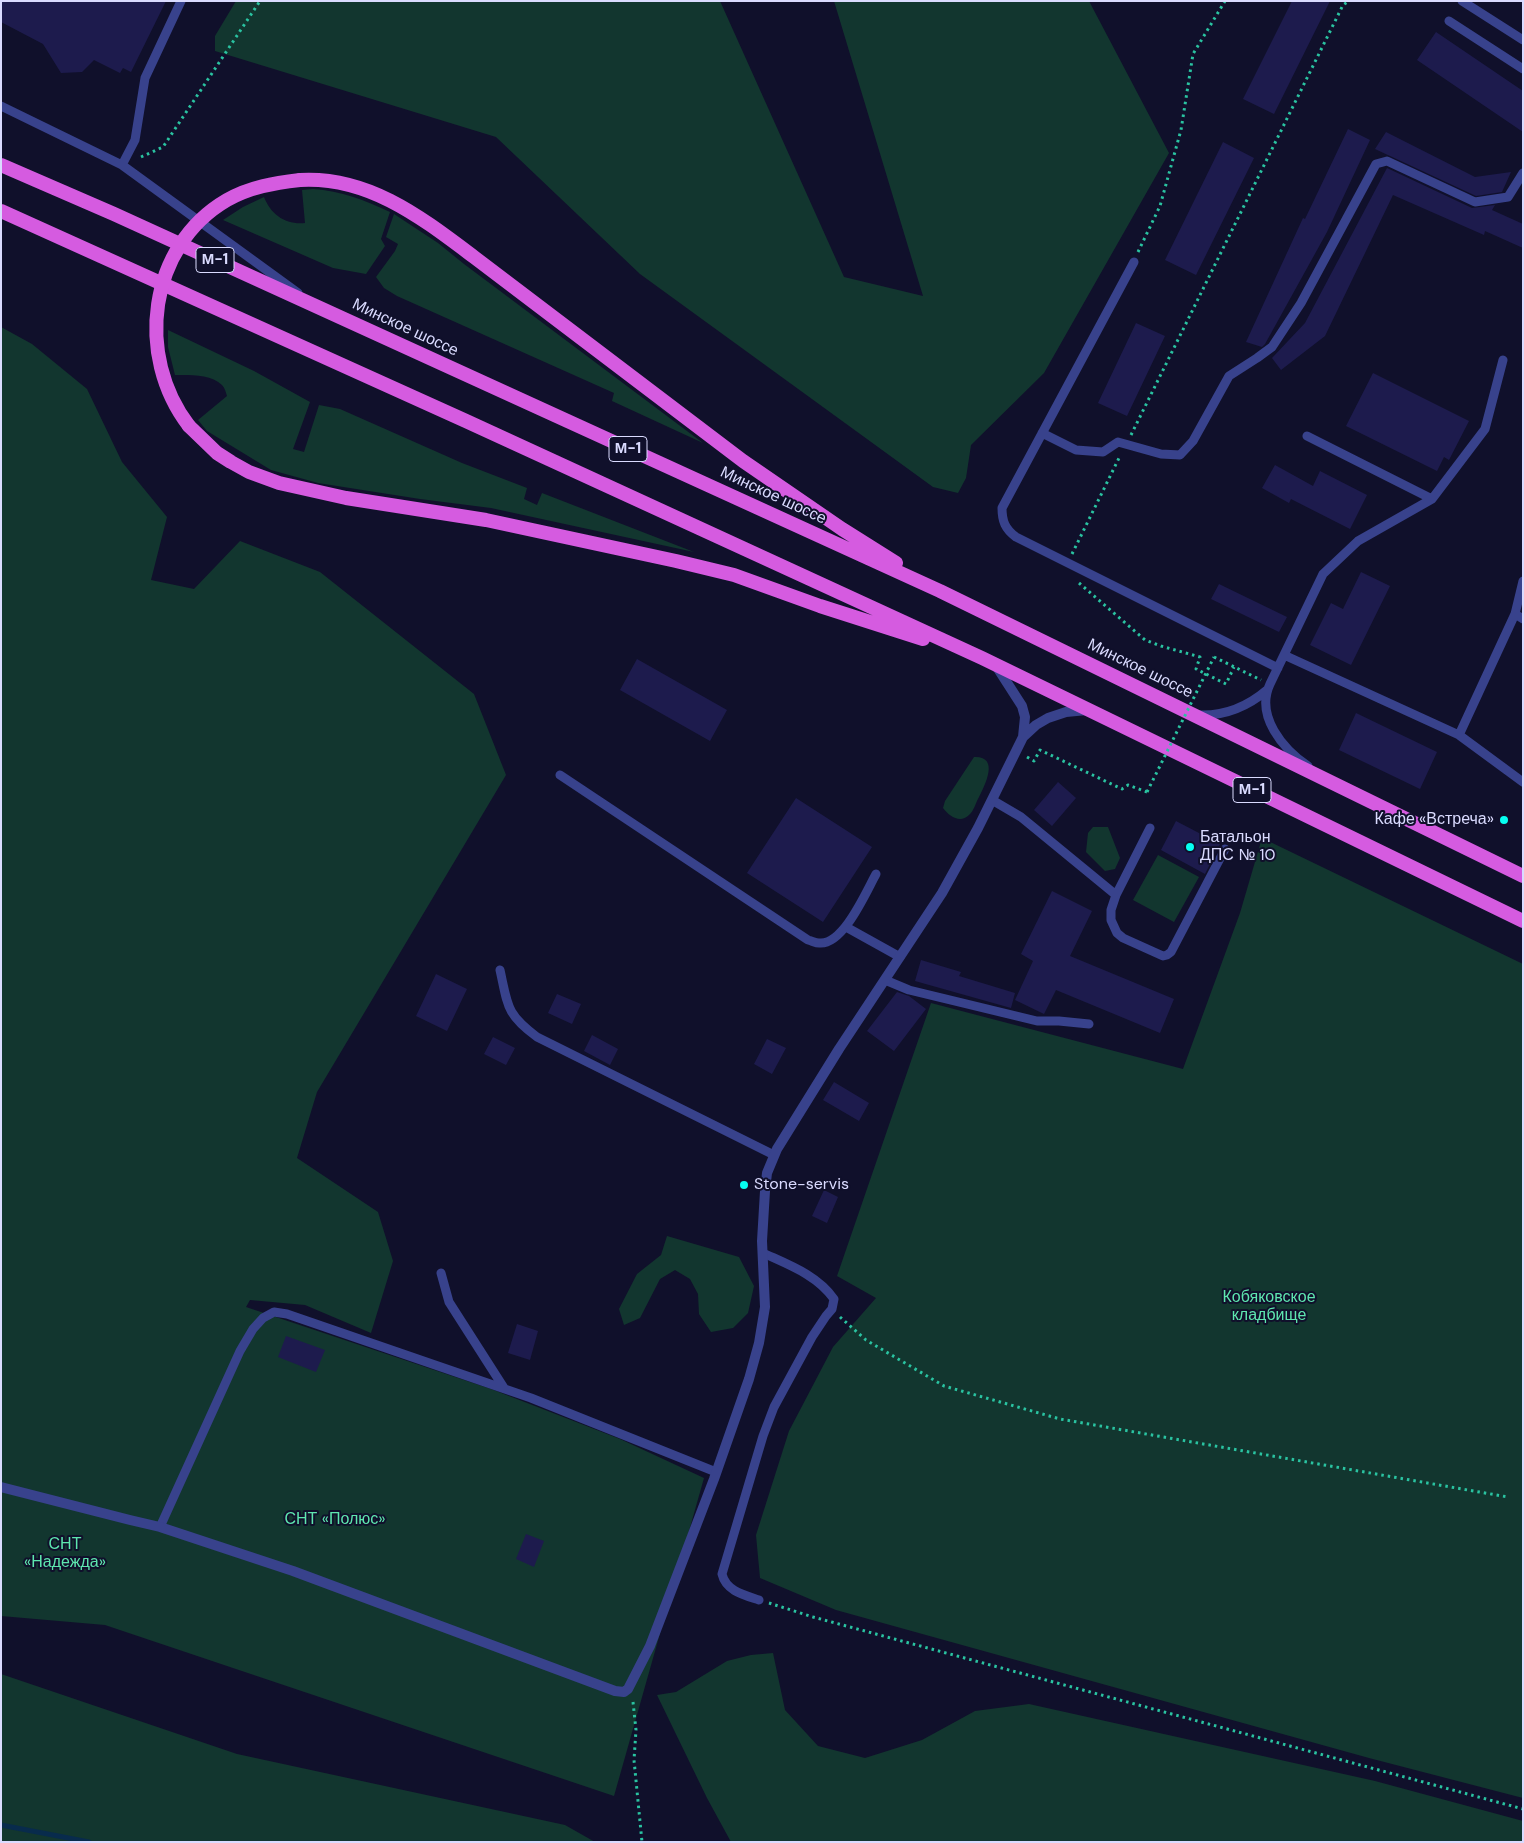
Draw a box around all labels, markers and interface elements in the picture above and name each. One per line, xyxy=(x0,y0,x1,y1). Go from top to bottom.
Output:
road number: М-1 xyxy=(196,248,234,272)
street label: Минское шоссе xyxy=(349,295,461,361)
road number: М-1 xyxy=(609,436,647,462)
street label: Минское шоссе xyxy=(717,463,829,529)
street label: Минское шоссе xyxy=(1084,635,1196,703)
road number: М-1 xyxy=(1233,778,1271,802)
place label: Кафе «Встреча» xyxy=(1374,810,1494,830)
marker: Кафе «Встреча» xyxy=(1498,814,1510,826)
place label: Батальон ДПС № 10 xyxy=(1200,828,1276,866)
marker: Батальон ДПС № 10 xyxy=(1184,841,1196,853)
place label: Stone-servis xyxy=(754,1175,849,1195)
marker: Stone-servis xyxy=(738,1179,750,1191)
park label: Кобяковское кладбище xyxy=(1222,1288,1316,1326)
park label: СНТ «Полюс» xyxy=(285,1510,385,1530)
park label: СНТ «Надежда» xyxy=(24,1535,106,1573)

